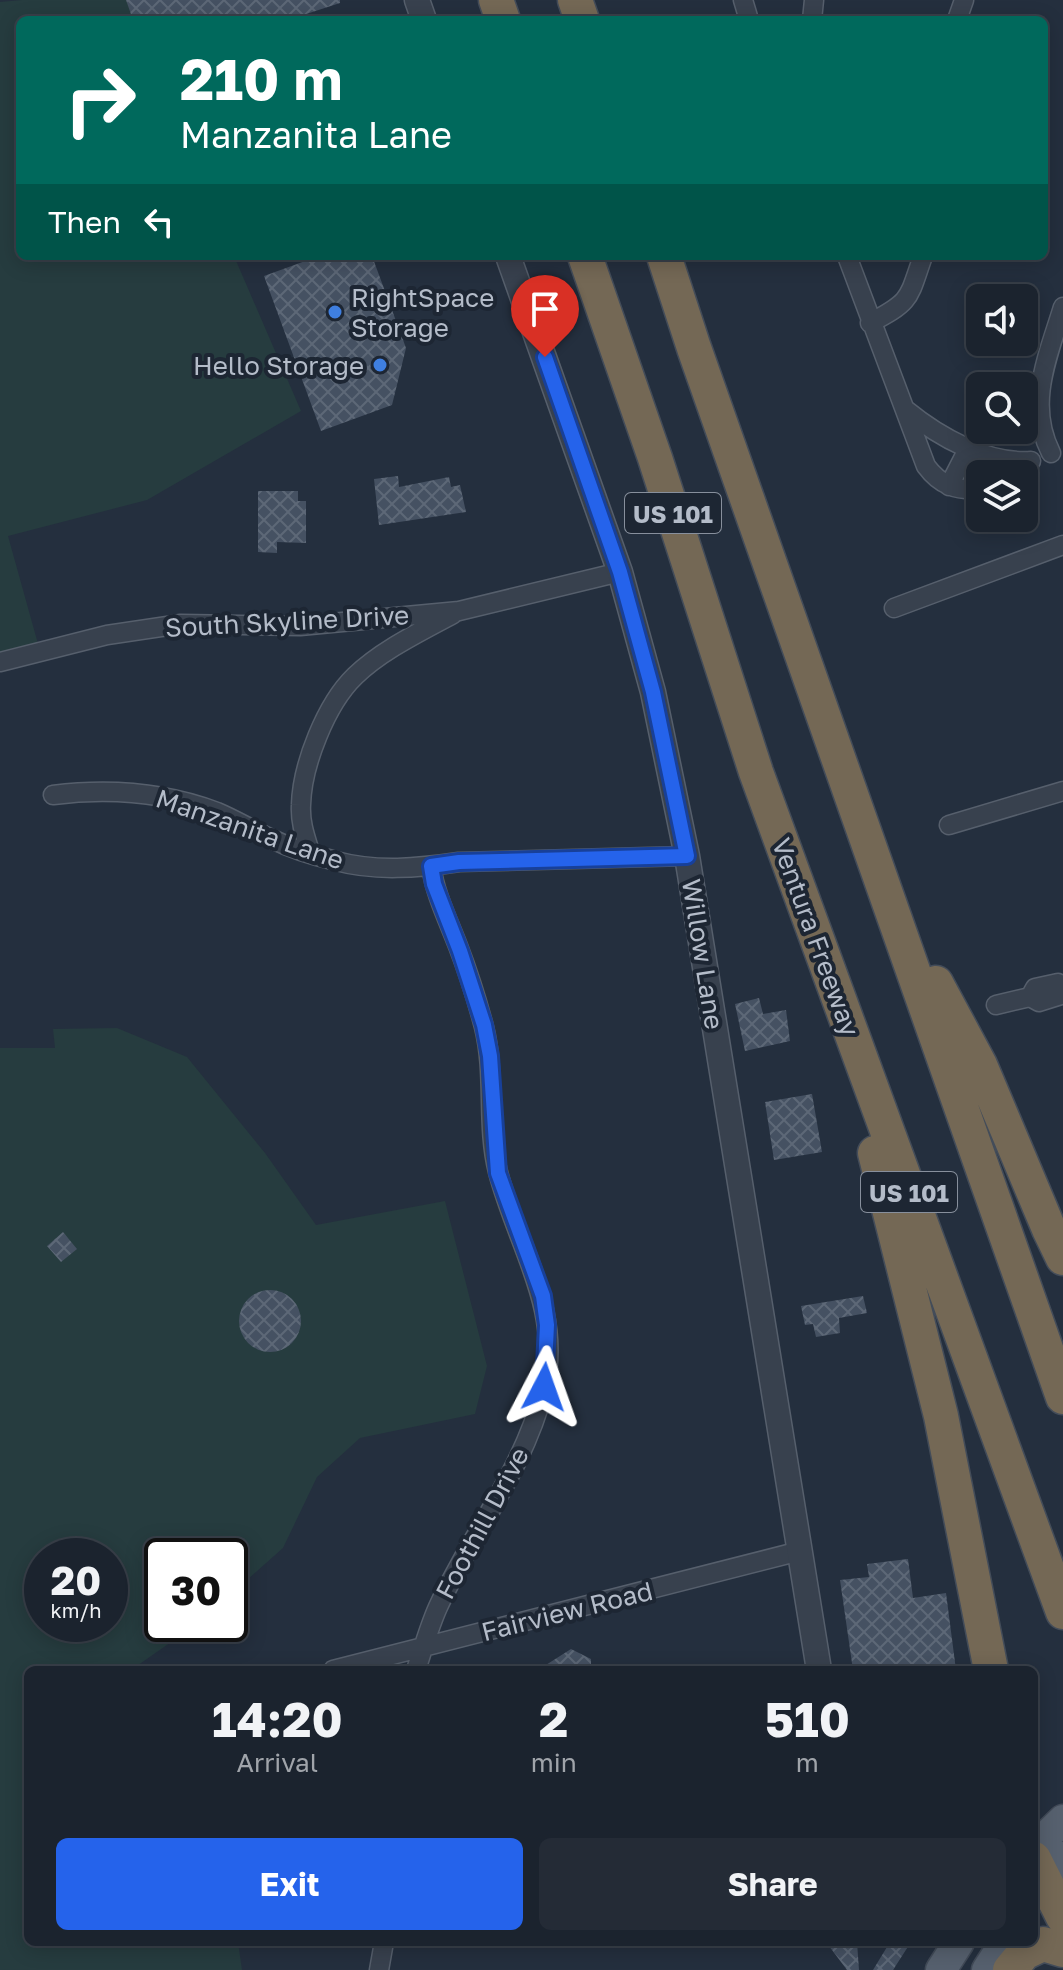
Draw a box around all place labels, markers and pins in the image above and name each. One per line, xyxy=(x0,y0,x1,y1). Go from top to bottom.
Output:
pin xyxy=(511,275,579,357)
place label: RightSpace Storage xyxy=(351,282,494,343)
marker: RightSpace Storage xyxy=(326,303,344,321)
place label: Hello Storage xyxy=(193,350,364,381)
marker: Hello Storage xyxy=(371,356,389,374)

